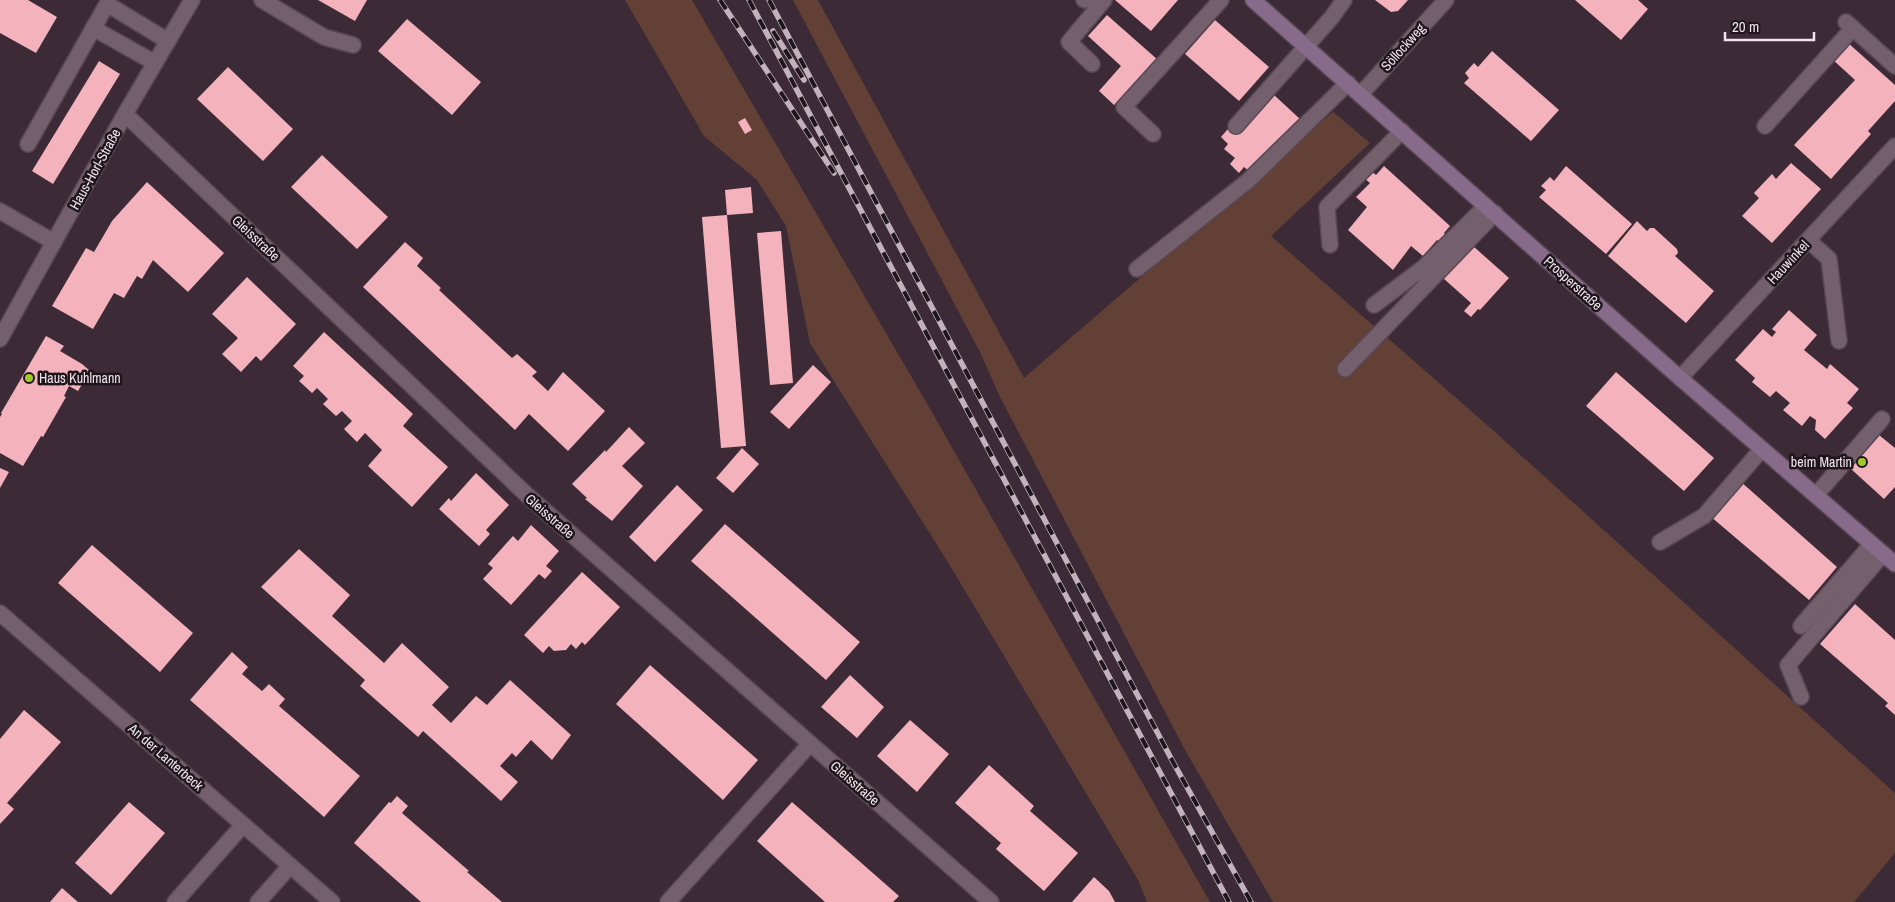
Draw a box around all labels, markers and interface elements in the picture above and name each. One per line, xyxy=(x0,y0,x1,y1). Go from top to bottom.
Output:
scale bar xyxy=(1725,10,1814,42)
text: 20 m xyxy=(1732,16,1759,37)
street label: Söllockweg xyxy=(1377,19,1430,75)
street label: Haus-Horl-Straße xyxy=(65,125,125,213)
street label: Gleisstraße xyxy=(228,211,284,265)
street label: Hauwinkel xyxy=(1763,236,1813,288)
street label: Prosperstraße xyxy=(1540,252,1606,314)
place label: Haus Kuhlmann xyxy=(39,369,121,387)
marker: Haus Kuhlmann xyxy=(23,372,35,384)
place label: beim Martin xyxy=(1791,453,1852,471)
marker: beim Martin xyxy=(1856,456,1868,468)
street label: Gleisstraße xyxy=(522,490,578,542)
street label: An der Lanterbeck xyxy=(124,719,207,795)
street label: Gleisstraße xyxy=(827,757,883,809)

